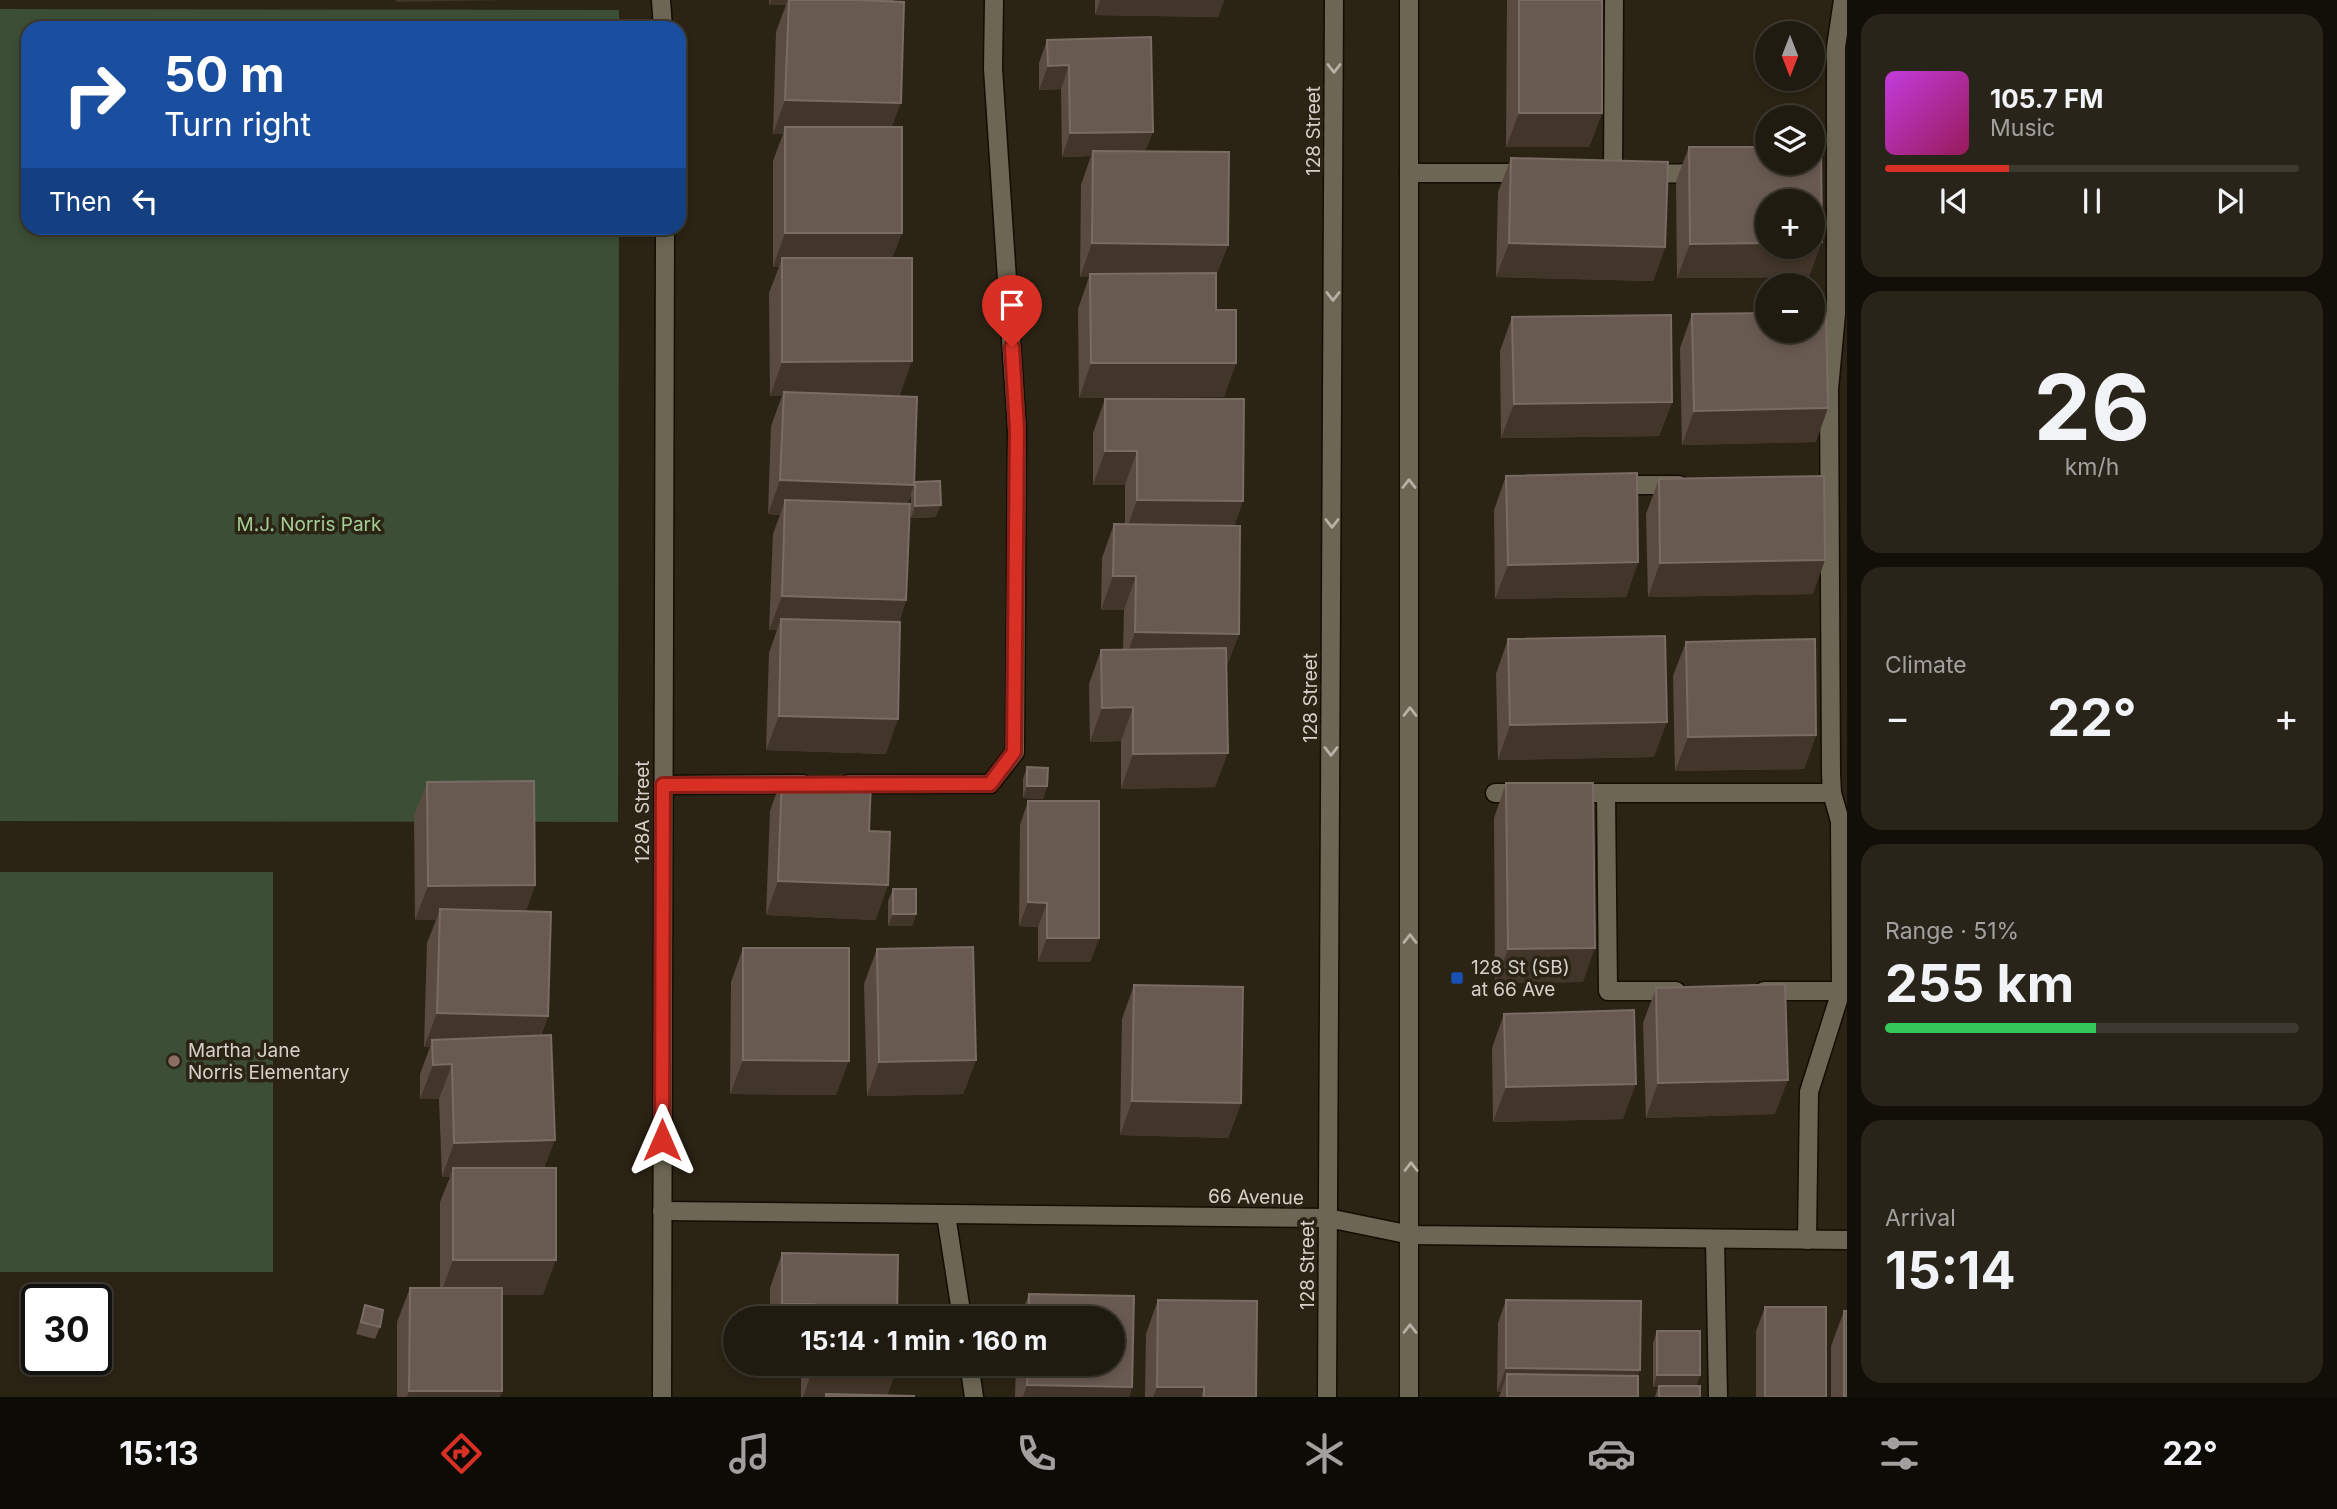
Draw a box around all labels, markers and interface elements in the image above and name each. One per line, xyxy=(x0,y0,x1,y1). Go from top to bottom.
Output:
north arrow xyxy=(1755,21,1825,91)
map controls xyxy=(1755,21,1825,343)
text: 50 m xyxy=(164,45,285,104)
icon: right xyxy=(49,49,140,140)
one-way arrow xyxy=(1326,63,1342,74)
text: 105.7 FM xyxy=(1990,83,2104,114)
street label: 128 Street xyxy=(1302,86,1325,176)
text: Turn right xyxy=(164,105,311,144)
button: layers xyxy=(1755,105,1825,175)
text: Music xyxy=(1990,114,2055,142)
icon: left xyxy=(126,182,164,220)
icon: previous xyxy=(1935,182,1973,220)
icon: pause xyxy=(2073,182,2111,220)
icon: next xyxy=(2211,182,2249,220)
text: Then xyxy=(49,186,112,217)
button: + xyxy=(1755,189,1825,259)
button: − xyxy=(1755,273,1825,343)
pin xyxy=(982,275,1042,347)
icon: arrive xyxy=(993,286,1031,324)
one-way arrow xyxy=(1325,291,1341,301)
text: 26 xyxy=(2034,352,2150,462)
text: km/h xyxy=(2065,453,2119,481)
one-way arrow xyxy=(1401,479,1417,489)
park label: M.J. Norris Park xyxy=(237,513,382,536)
one-way arrow xyxy=(1324,518,1340,529)
text: Climate xyxy=(1885,651,1967,679)
street label: 128 Street xyxy=(1299,653,1322,743)
text: 22° xyxy=(2047,686,2137,749)
text: − xyxy=(1885,694,1910,740)
text: + xyxy=(2274,694,2299,740)
one-way arrow xyxy=(1402,706,1418,717)
one-way arrow xyxy=(1323,746,1339,756)
street label: 128A Street xyxy=(631,760,654,864)
text: Range · 51% xyxy=(1885,917,2019,945)
one-way arrow xyxy=(1402,934,1418,944)
text: 255 km xyxy=(1885,952,2074,1015)
place label: 128 St (SB) at 66 Ave xyxy=(1471,956,1570,1001)
marker: 128 St (SB) at 66 Ave xyxy=(1449,970,1465,986)
place label: Martha Jane Norris Elementary xyxy=(188,1039,350,1084)
marker: Martha Jane Norris Elementary xyxy=(166,1053,182,1069)
position arrow xyxy=(625,1103,699,1177)
one-way arrow xyxy=(1403,1161,1419,1172)
street label: 66 Avenue xyxy=(1208,1185,1304,1209)
text: Arrival xyxy=(1885,1204,1956,1232)
street label: 128 Street xyxy=(1296,1220,1319,1310)
text: 15:14 xyxy=(1885,1239,2016,1302)
speed limit sign: 30 xyxy=(21,1284,112,1375)
one-way arrow xyxy=(1402,1323,1418,1334)
text: 15:14 · 1 min · 160 m xyxy=(800,1325,1048,1356)
icon: directions xyxy=(437,1429,486,1478)
icon: music xyxy=(725,1429,774,1478)
icon: phone xyxy=(1012,1429,1061,1478)
icon: climate xyxy=(1300,1429,1349,1478)
icon: car xyxy=(1587,1429,1636,1478)
icon: filters xyxy=(1875,1429,1924,1478)
text: 15:13 xyxy=(119,1434,199,1473)
text: 22° xyxy=(2163,1434,2218,1473)

